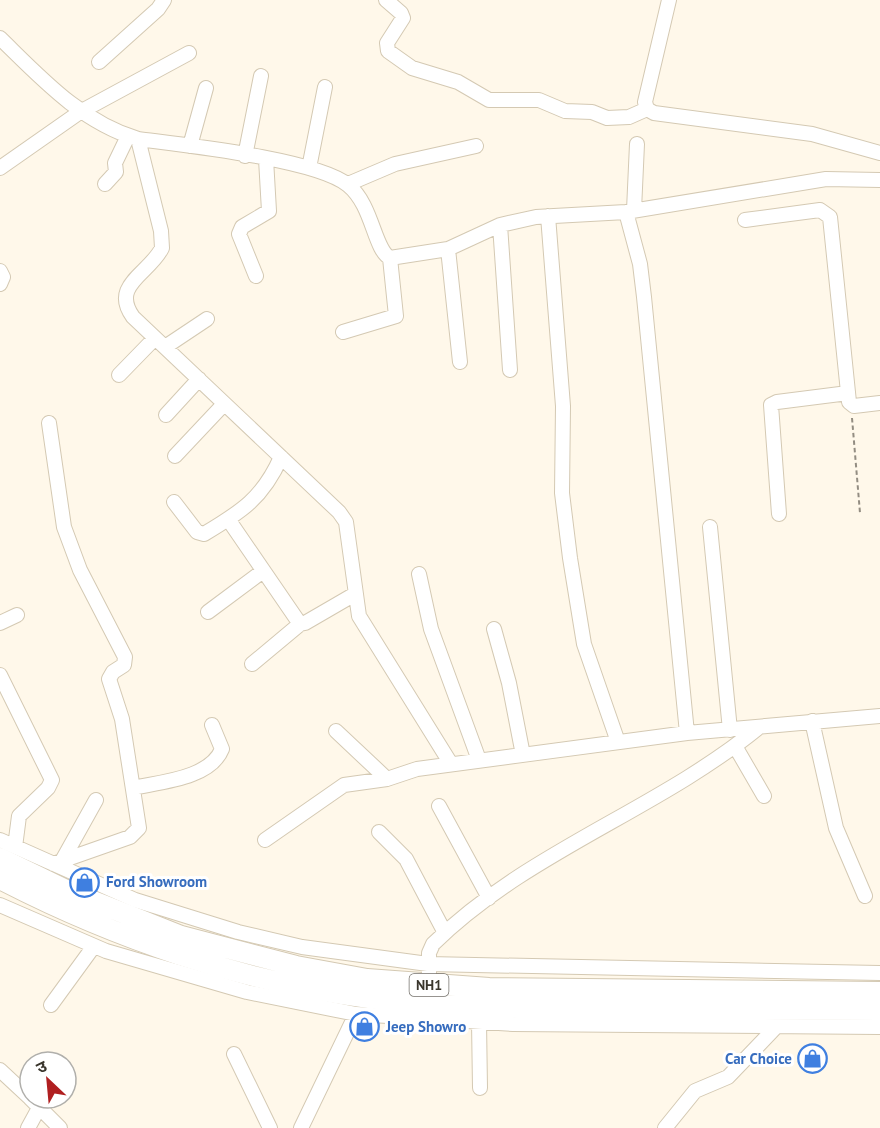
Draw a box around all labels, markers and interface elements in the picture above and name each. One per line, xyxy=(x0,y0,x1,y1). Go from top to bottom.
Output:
shop icon: Ford Showroom xyxy=(69,866,101,898)
place label: Ford Showroom xyxy=(106,872,207,891)
road number: NH1 xyxy=(410,974,448,996)
shop icon: Jeep Showro xyxy=(349,1011,381,1043)
place label: Jeep Showro xyxy=(385,1017,466,1036)
shop icon: Car Choice xyxy=(797,1043,829,1075)
place label: Car Choice xyxy=(725,1049,792,1068)
north arrow xyxy=(18,1050,78,1110)
text: उ xyxy=(33,1055,51,1078)

